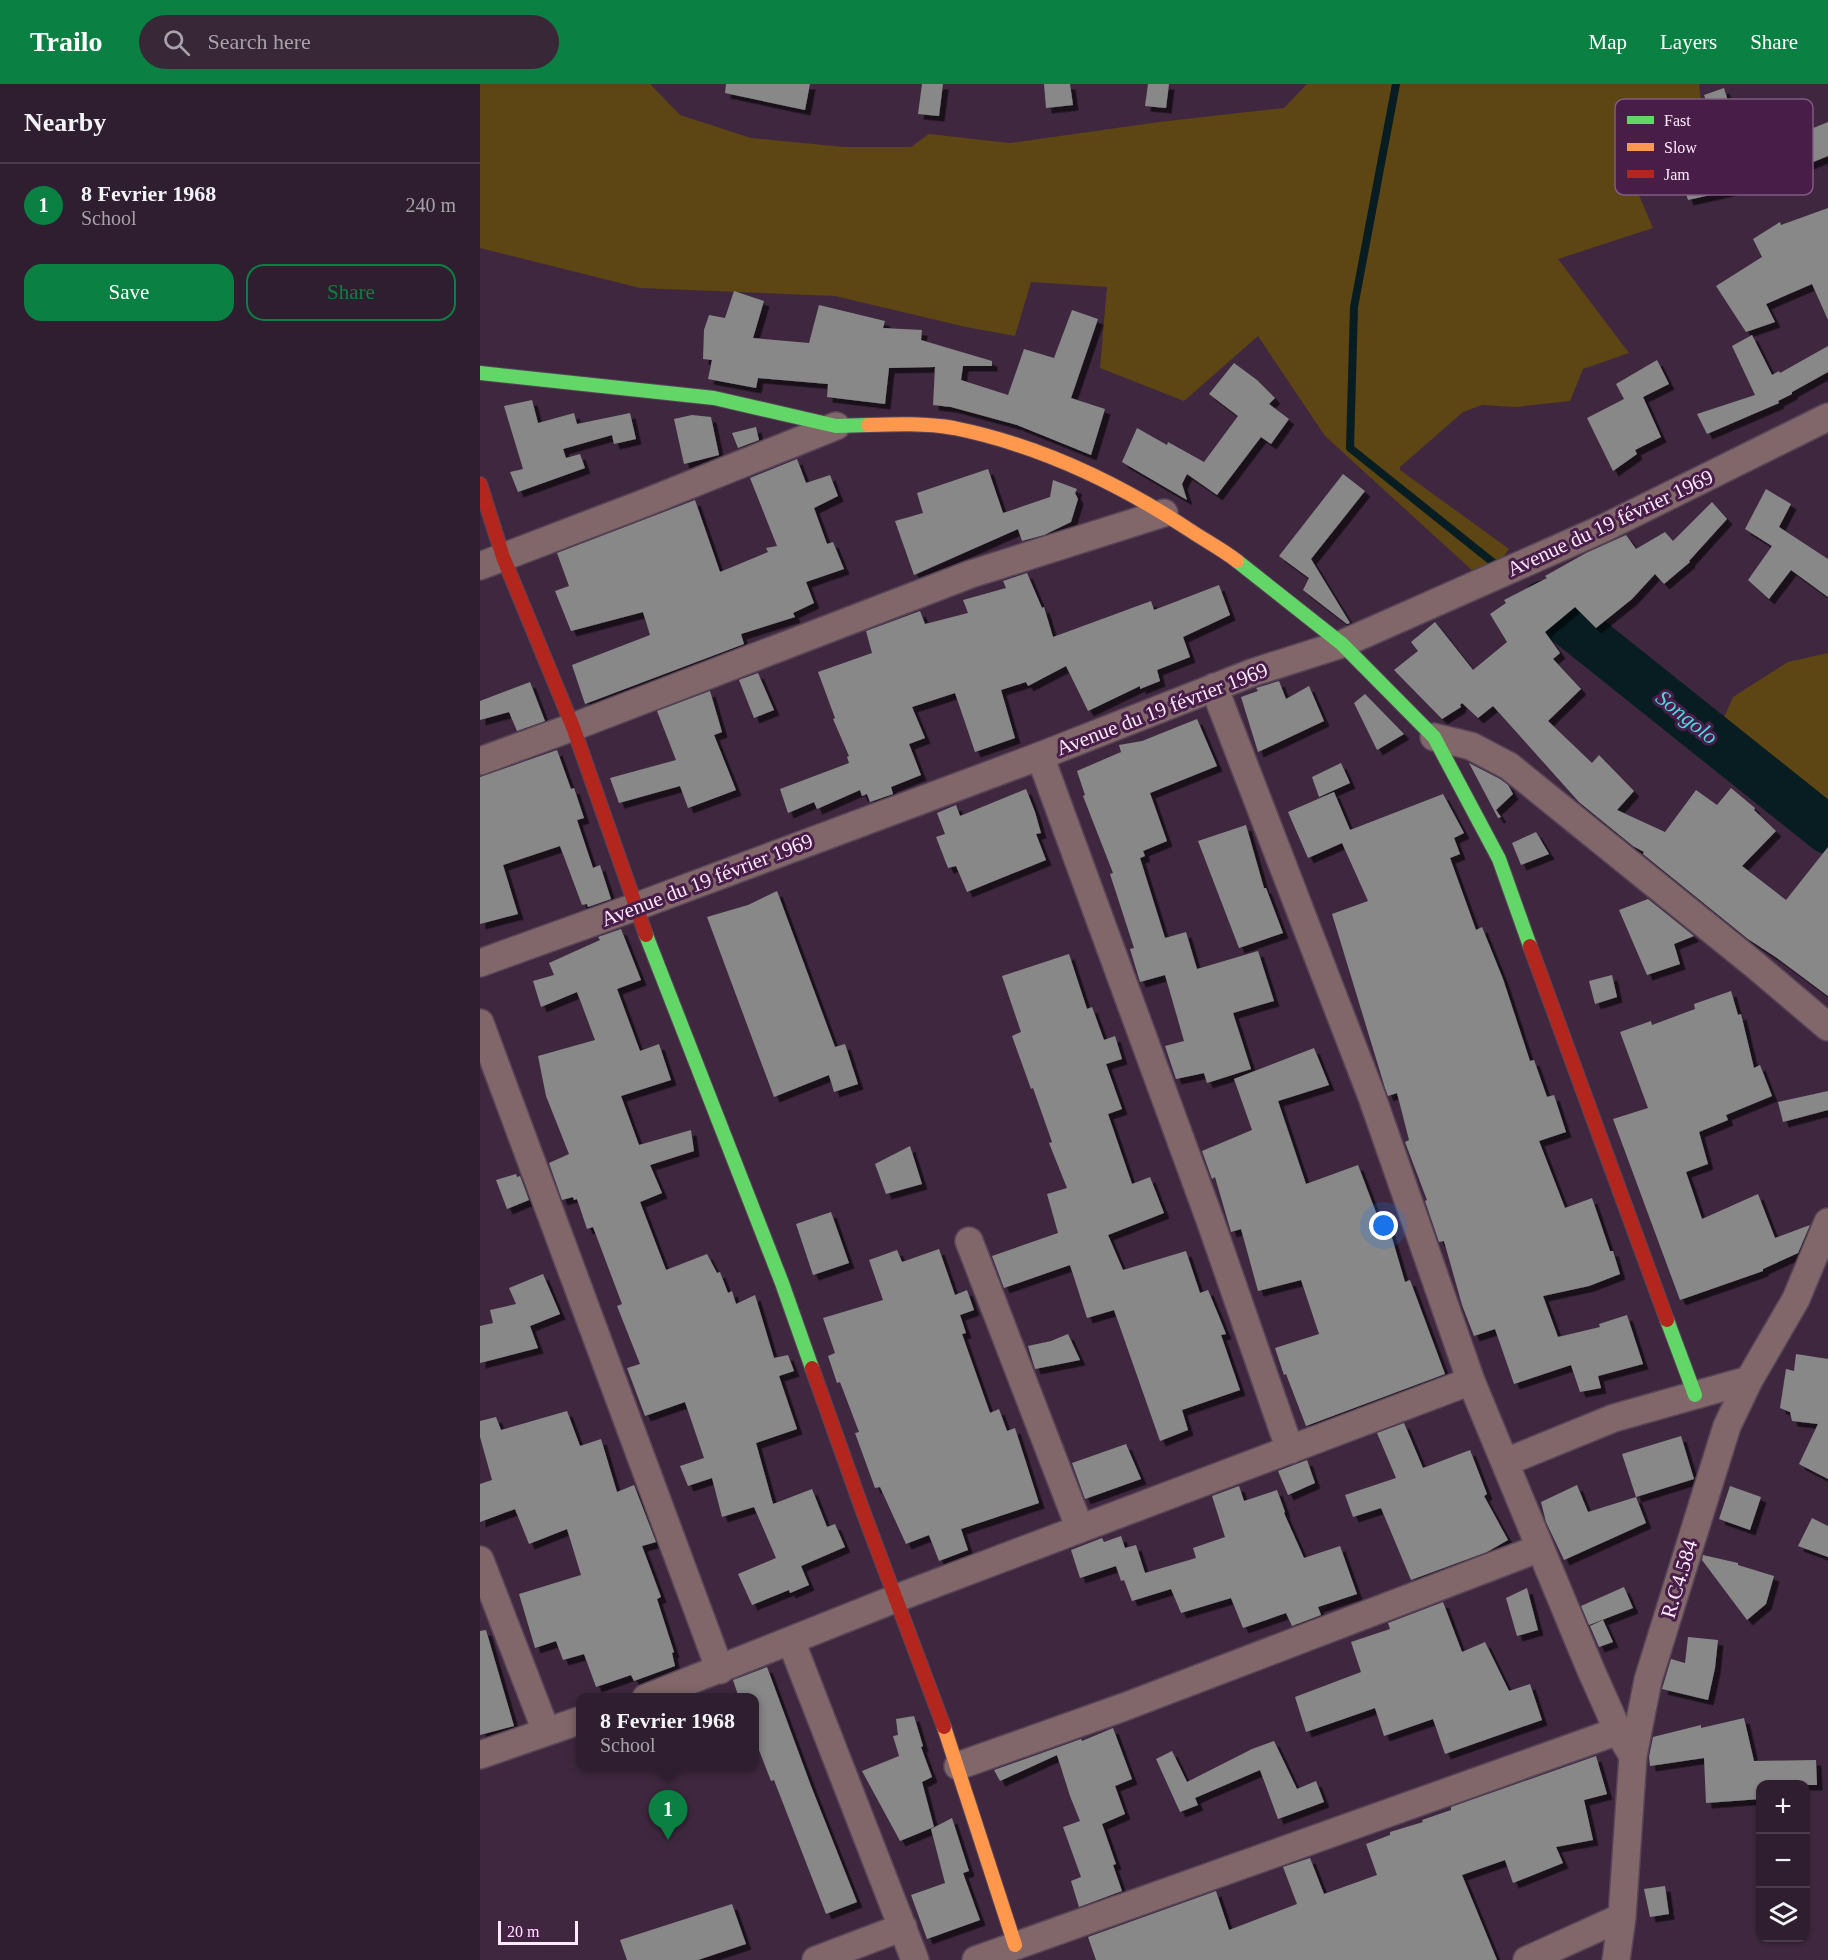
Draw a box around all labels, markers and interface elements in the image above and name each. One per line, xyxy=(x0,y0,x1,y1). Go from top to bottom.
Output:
search box xyxy=(139,15,559,69)
text: Trailo xyxy=(30,26,103,57)
icon: search xyxy=(160,26,193,59)
text: Search here xyxy=(208,29,311,54)
text: Map xyxy=(1589,30,1627,54)
text: Layers xyxy=(1660,30,1717,54)
text: Share xyxy=(1750,30,1798,54)
legend xyxy=(1615,99,1813,195)
text: Nearby xyxy=(24,108,106,137)
text: Fast xyxy=(1664,112,1691,129)
text: Slow xyxy=(1664,139,1697,156)
text: Jam xyxy=(1664,166,1690,183)
text: 8 Fevrier 1968 xyxy=(81,181,216,206)
text: 1 xyxy=(39,194,49,216)
text: 240 m xyxy=(405,194,456,216)
text: School xyxy=(81,207,137,229)
button: Save xyxy=(24,264,234,321)
button: Share xyxy=(246,264,456,321)
street label: Avenue du 19 février 1969 xyxy=(1503,465,1717,581)
street label: Avenue du 19 février 1969 xyxy=(1053,658,1271,760)
water label: Songolo xyxy=(1651,685,1723,749)
street label: Avenue du 19 février 1969 xyxy=(598,829,816,931)
your location xyxy=(1369,1211,1398,1240)
street label: R.C4.584 xyxy=(1656,1537,1702,1621)
popup xyxy=(576,1693,759,1771)
text: 8 Fevrier 1968 xyxy=(600,1708,735,1733)
text: School xyxy=(600,1734,655,1756)
map controls xyxy=(1756,1780,1810,1942)
button: + xyxy=(1756,1780,1810,1834)
pin: 1 xyxy=(648,1790,687,1840)
button: − xyxy=(1756,1834,1810,1888)
button: layers xyxy=(1756,1888,1810,1942)
scale bar xyxy=(498,1918,578,1946)
text: 20 m xyxy=(507,1923,539,1940)

